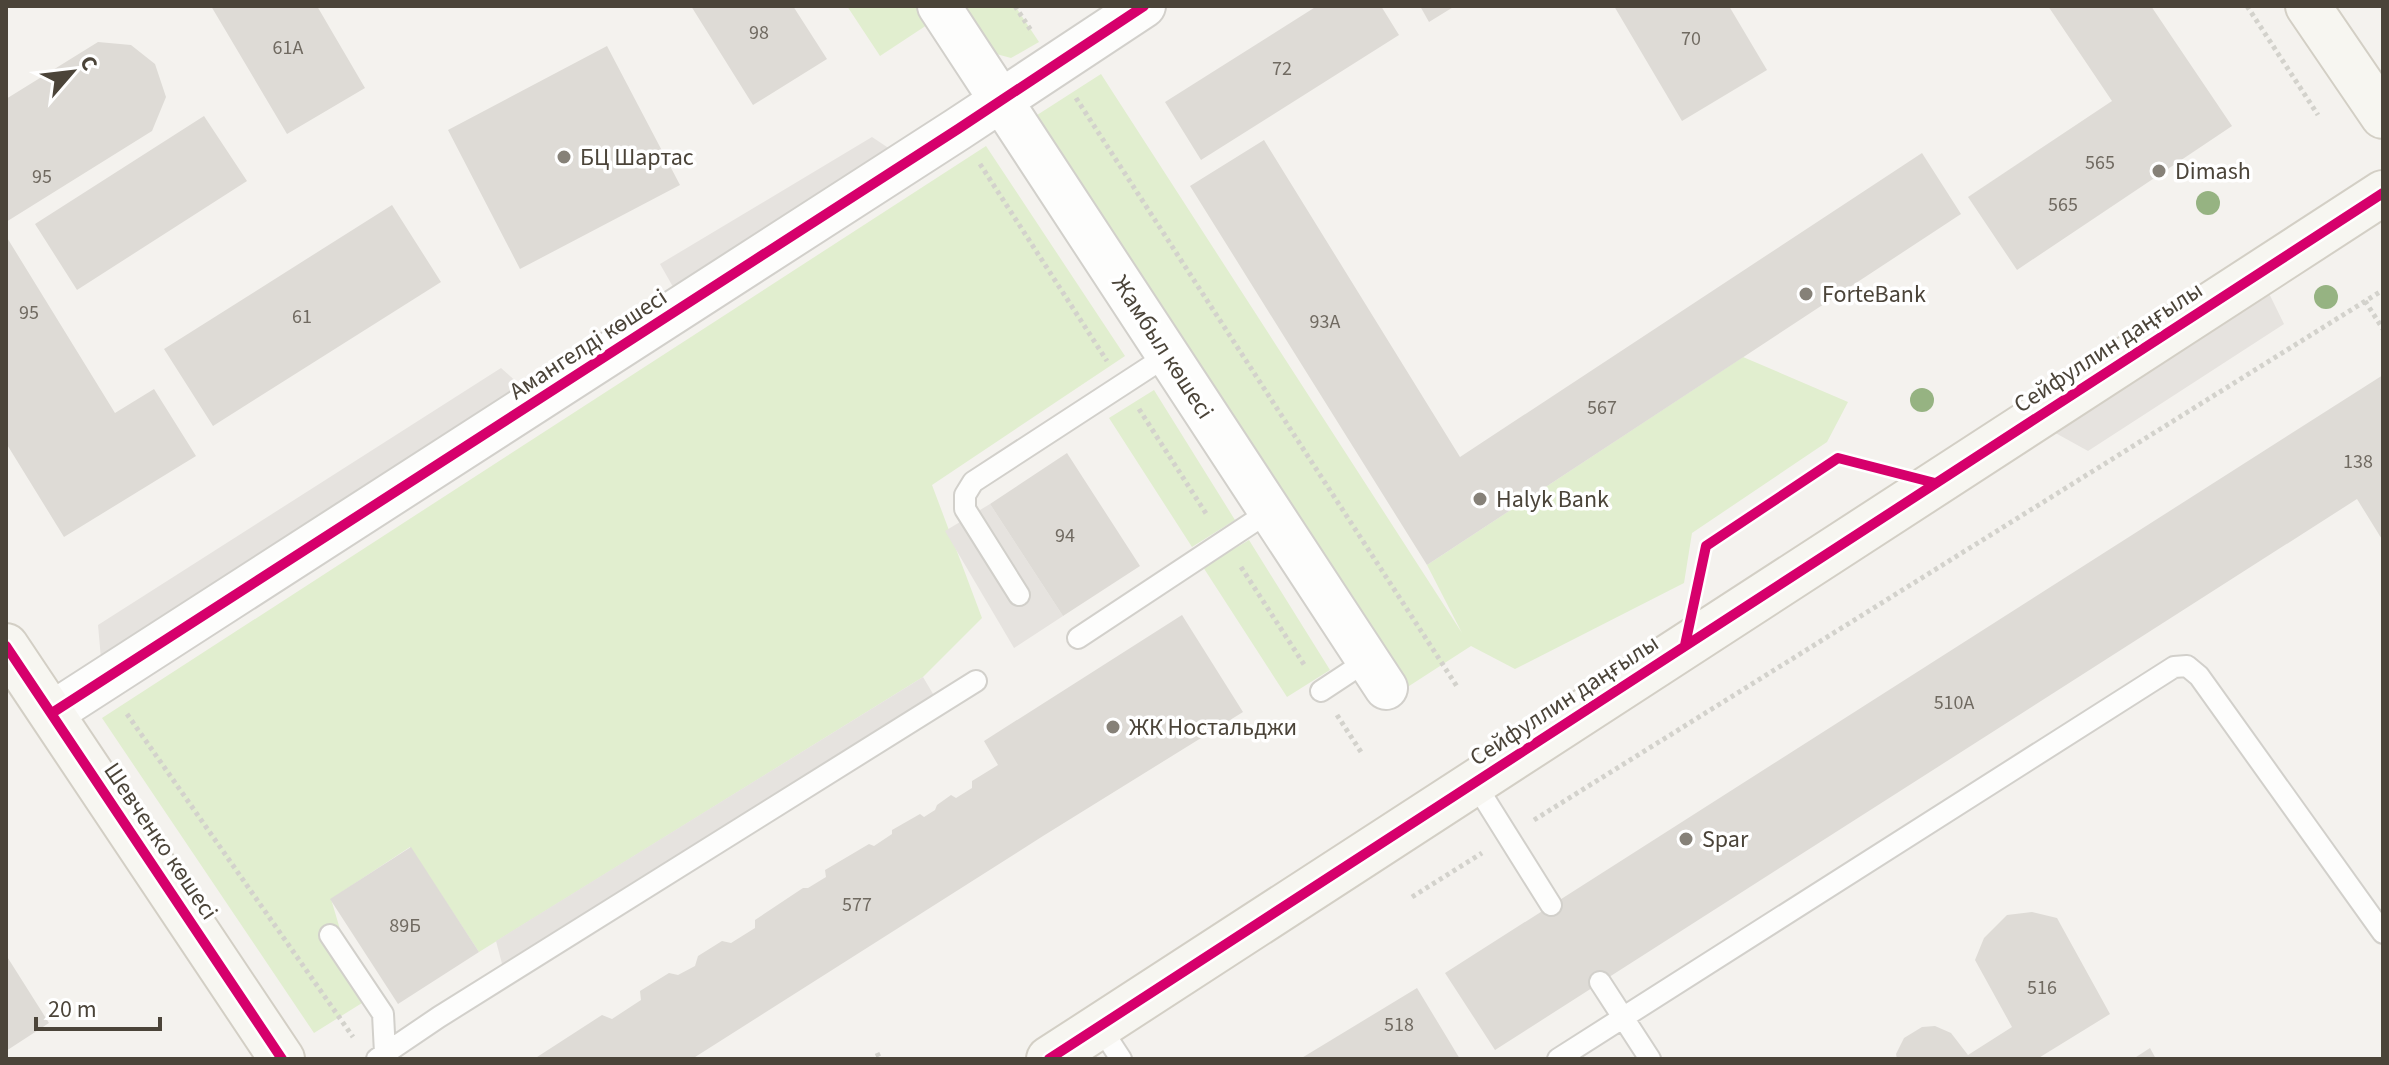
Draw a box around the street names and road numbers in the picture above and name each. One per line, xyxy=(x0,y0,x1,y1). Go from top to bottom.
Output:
street label: Жамбыл көшесі xyxy=(1103,268,1222,426)
street label: Сейфуллин даңғылы xyxy=(2007,273,2210,422)
street label: Амангелді көшесі xyxy=(502,280,674,409)
street label: Сейфуллин даңғылы xyxy=(1463,626,1666,775)
street label: Шевченко көшесі xyxy=(95,756,226,927)

